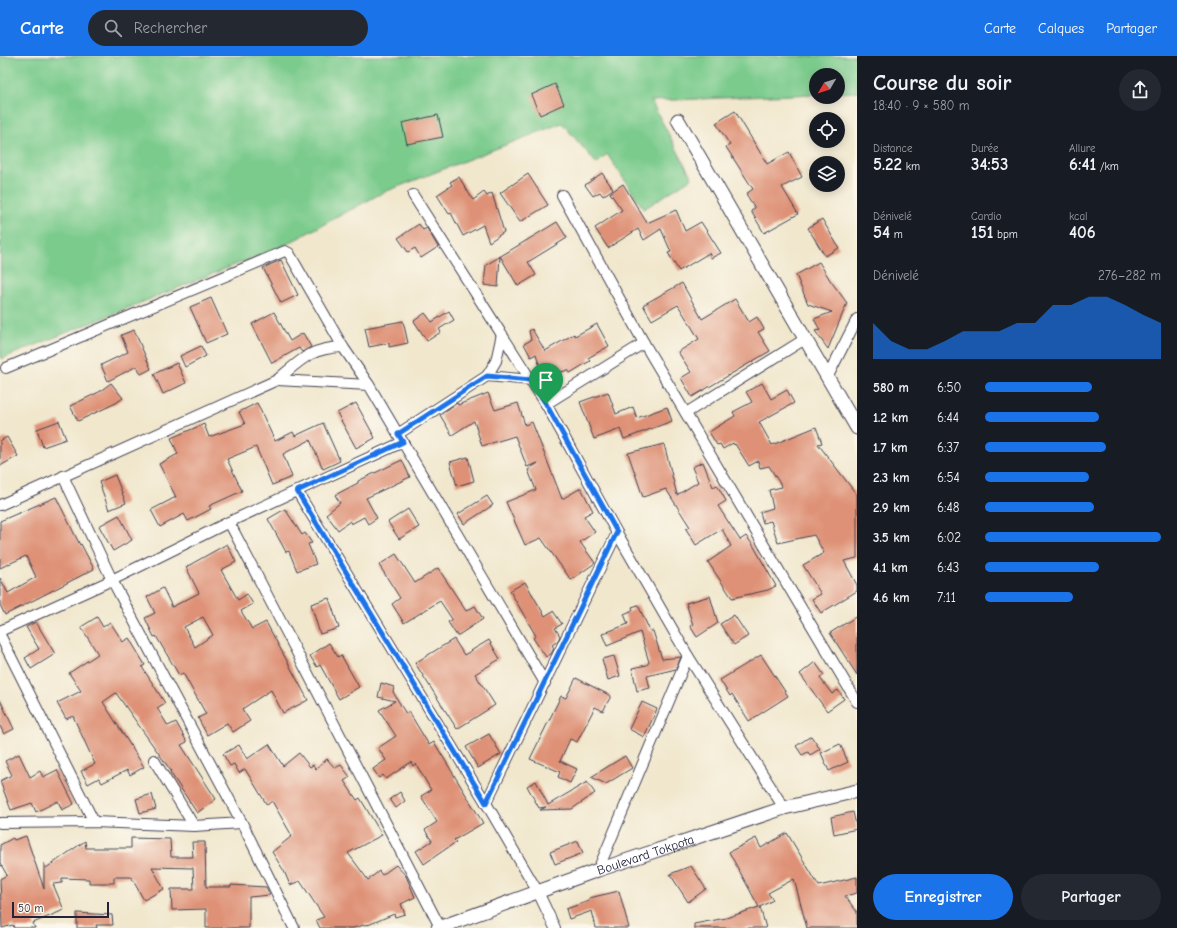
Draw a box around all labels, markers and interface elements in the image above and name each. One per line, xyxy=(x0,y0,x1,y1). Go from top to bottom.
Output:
search box xyxy=(88,10,368,46)
text: Carte xyxy=(20,17,64,39)
icon: search xyxy=(102,17,124,39)
text: Rechercher xyxy=(134,19,207,37)
text: Carte xyxy=(984,20,1016,37)
text: Calques xyxy=(1038,20,1084,37)
text: Partager xyxy=(1106,20,1157,37)
north arrow xyxy=(809,68,845,104)
map controls xyxy=(809,68,845,192)
button: share xyxy=(1119,69,1161,111)
text: Course du soir xyxy=(873,70,1012,96)
text: 18:40 · 9 × 580 m xyxy=(873,98,970,113)
button: locate xyxy=(809,112,845,148)
text: Distance xyxy=(873,142,912,155)
text: Durée xyxy=(971,142,999,155)
text: Allure xyxy=(1069,142,1096,155)
text: 5.22 xyxy=(873,155,902,174)
text: 34:53 xyxy=(971,155,1008,174)
text: 6:41 xyxy=(1069,155,1096,174)
button: layers xyxy=(809,156,845,192)
text: km xyxy=(902,160,920,173)
text: /km xyxy=(1096,160,1119,173)
text: Dénivelé xyxy=(873,210,912,223)
text: Cardio xyxy=(971,210,1002,223)
text: kcal xyxy=(1069,210,1087,223)
text: 54 xyxy=(873,223,890,242)
text: 151 xyxy=(971,223,993,242)
text: 406 xyxy=(1069,223,1096,242)
text: m xyxy=(890,228,903,241)
text: bpm xyxy=(993,228,1018,241)
text: Dénivelé xyxy=(873,268,919,283)
text: 276–282 m xyxy=(1098,268,1161,283)
pin xyxy=(529,363,563,404)
icon: arrive xyxy=(535,369,557,391)
text: 580 m xyxy=(873,380,909,395)
text: 6:50 xyxy=(937,380,961,395)
text: 1.2 km xyxy=(873,410,908,425)
text: 6:44 xyxy=(937,410,959,425)
text: 1.7 km xyxy=(873,440,908,455)
text: 6:37 xyxy=(937,440,959,455)
text: 2.3 km xyxy=(873,470,910,485)
text: 6:54 xyxy=(937,470,960,485)
text: 2.9 km xyxy=(873,500,910,515)
text: 6:48 xyxy=(937,500,959,515)
text: 3.5 km xyxy=(873,530,910,545)
text: 6:02 xyxy=(937,530,961,545)
text: 4.1 km xyxy=(873,560,908,575)
text: 6:43 xyxy=(937,560,959,575)
text: 4.6 km xyxy=(873,590,910,605)
text: 7:11 xyxy=(937,590,956,605)
street label: Boulevard Tokpota xyxy=(595,831,696,877)
button: Enregistrer xyxy=(873,874,1013,920)
button: Partager xyxy=(1021,874,1161,920)
scale bar xyxy=(12,900,109,919)
text: 50 m xyxy=(18,902,43,915)

